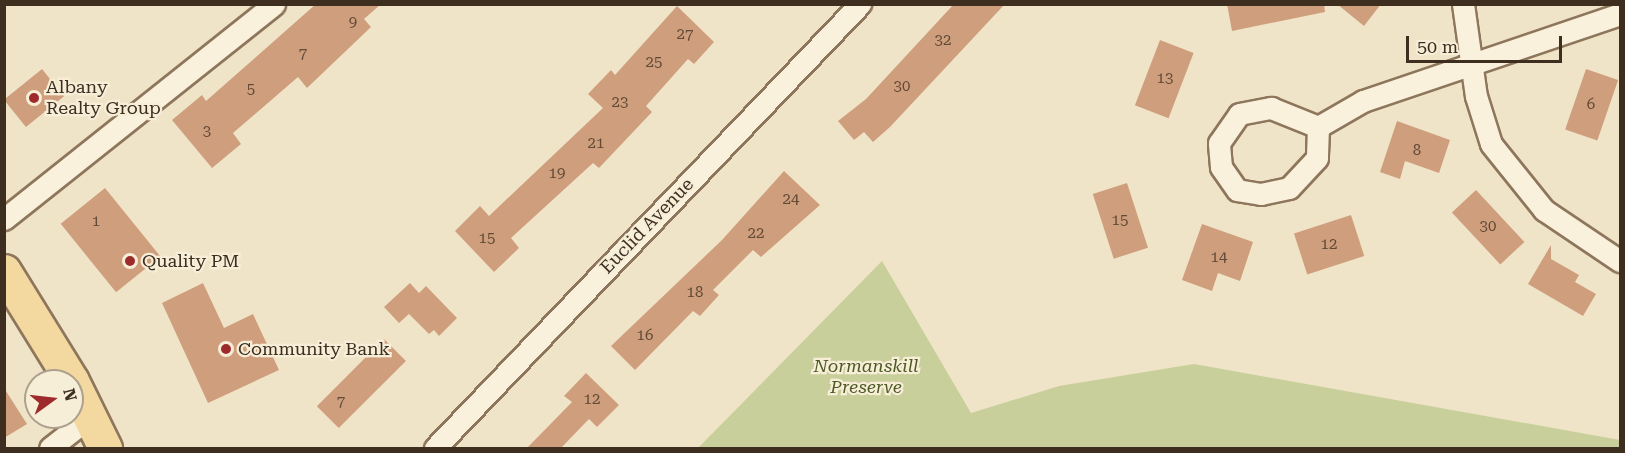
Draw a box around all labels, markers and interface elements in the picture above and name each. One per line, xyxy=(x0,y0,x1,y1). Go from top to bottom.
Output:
house number: 9 xyxy=(349,14,357,32)
scale bar xyxy=(1409,24,1565,62)
house number: 27 xyxy=(677,26,693,44)
house number: 32 xyxy=(935,32,951,50)
text: 50 m xyxy=(1417,36,1458,57)
house number: 7 xyxy=(299,45,307,63)
house number: 25 xyxy=(646,54,662,72)
house number: 13 xyxy=(1157,70,1173,88)
place label: Albany Realty Group xyxy=(46,77,161,119)
house number: 30 xyxy=(894,78,910,96)
house number: 5 xyxy=(247,81,255,99)
marker: Albany Realty Group xyxy=(27,91,41,105)
house number: 23 xyxy=(612,94,628,112)
house number: 6 xyxy=(1587,96,1595,114)
house number: 3 xyxy=(203,123,211,141)
house number: 21 xyxy=(588,135,604,153)
house number: 8 xyxy=(1413,142,1421,160)
house number: 19 xyxy=(549,165,565,183)
street label: Euclid Avenue xyxy=(596,174,698,278)
house number: 24 xyxy=(783,191,799,209)
house number: 15 xyxy=(1112,212,1128,230)
house number: 1 xyxy=(92,213,100,231)
house number: 30 xyxy=(1480,218,1496,236)
house number: 22 xyxy=(748,225,764,243)
house number: 15 xyxy=(479,230,495,248)
house number: 12 xyxy=(1321,236,1337,254)
house number: 14 xyxy=(1211,249,1227,267)
place label: Quality PM xyxy=(142,250,239,272)
marker: Quality PM xyxy=(123,254,137,268)
house number: 18 xyxy=(687,284,703,302)
house number: 16 xyxy=(637,327,653,345)
place label: Community Bank xyxy=(238,338,390,360)
marker: Community Bank xyxy=(219,342,233,356)
park label: Normanskill Preserve xyxy=(814,356,918,398)
north arrow xyxy=(24,369,84,429)
text: N xyxy=(59,386,81,403)
house number: 12 xyxy=(584,391,600,409)
house number: 7 xyxy=(337,393,345,411)

